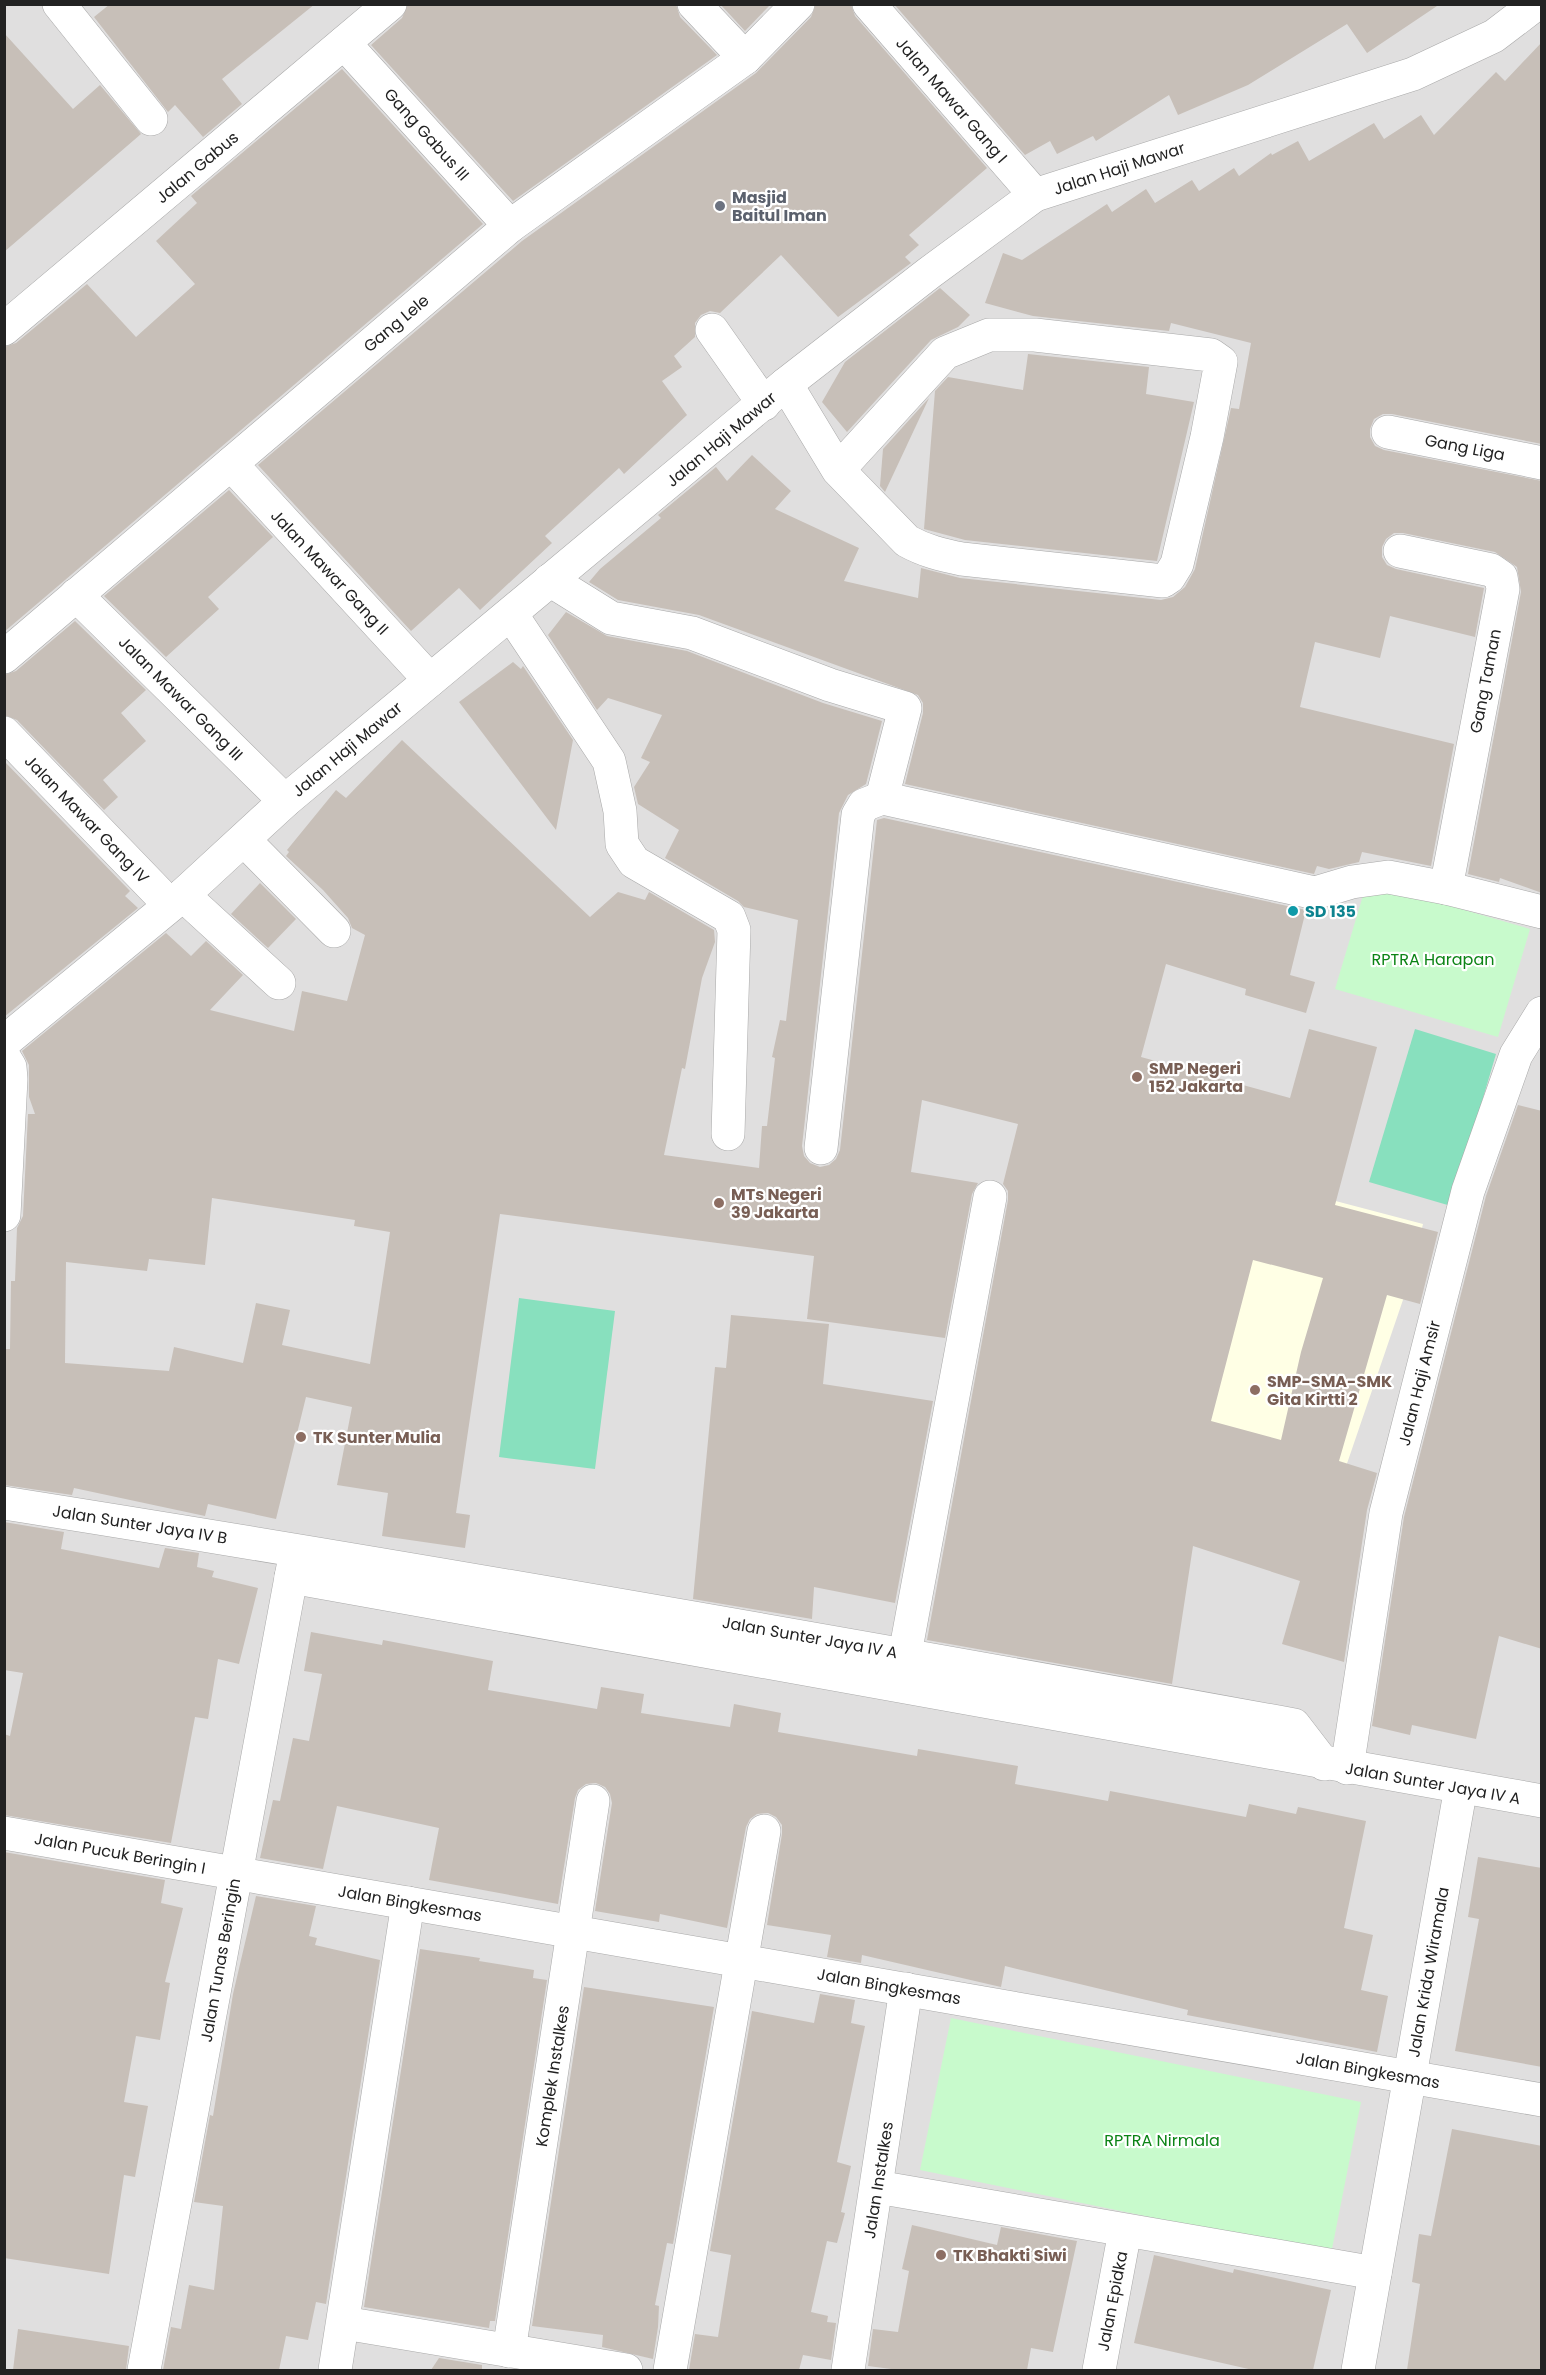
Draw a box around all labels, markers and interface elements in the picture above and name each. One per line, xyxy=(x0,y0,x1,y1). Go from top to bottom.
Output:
street label: Jalan Mawar Gang I xyxy=(891,32,1013,168)
street label: Gang Gabus III xyxy=(379,83,474,186)
street label: Jalan Gabus xyxy=(151,126,243,209)
street label: Jalan Haji Mawar xyxy=(1050,136,1188,201)
place label: Masjid Baitul Iman xyxy=(732,186,827,227)
marker: Masjid Baitul Iman xyxy=(713,199,727,213)
street label: Gang Lele xyxy=(359,289,434,358)
street label: Jalan Haji Mawar xyxy=(661,386,781,492)
street label: Gang Liga xyxy=(1423,428,1507,467)
street label: Jalan Mawar Gang II xyxy=(265,505,394,640)
street label: Gang Taman xyxy=(1464,627,1507,735)
street label: Jalan Mawar Gang III xyxy=(113,631,248,766)
street label: Jalan Haji Mawar xyxy=(287,696,407,802)
street label: Jalan Mawar Gang IV xyxy=(19,750,154,889)
place label: SD 135 xyxy=(1305,900,1356,923)
marker: SD 135 xyxy=(1286,904,1300,918)
park label: RPTRA Harapan xyxy=(1372,948,1494,971)
place label: SMP Negeri 152 Jakarta xyxy=(1149,1057,1243,1098)
marker: SMP Negeri 152 Jakarta xyxy=(1130,1070,1144,1084)
place label: MTs Negeri 39 Jakarta xyxy=(731,1183,822,1224)
marker: MTs Negeri 39 Jakarta xyxy=(712,1196,726,1210)
street label: Jalan Haji Amsir xyxy=(1393,1318,1446,1448)
place label: SMP-SMA-SMK Gita Kirtti 2 xyxy=(1267,1370,1392,1411)
marker: SMP-SMA-SMK Gita Kirtti 2 xyxy=(1248,1383,1262,1397)
place label: TK Sunter Mulia xyxy=(313,1426,441,1449)
marker: TK Sunter Mulia xyxy=(294,1430,308,1444)
street label: Jalan Sunter Jaya IV B xyxy=(51,1499,229,1550)
street label: Jalan Sunter Jaya IV A xyxy=(720,1611,900,1664)
street label: Jalan Sunter Jaya IV A xyxy=(1343,1757,1523,1810)
street label: Jalan Pucuk Beringin I xyxy=(32,1827,207,1880)
street label: Jalan Tunas Beringin xyxy=(195,1876,246,2044)
street label: Jalan Bingkesmas xyxy=(336,1880,484,1927)
street label: Jalan Krida Wiramala xyxy=(1402,1885,1455,2059)
street label: Jalan Bingkesmas xyxy=(815,1963,963,2010)
street label: Komplek Instalkes xyxy=(530,2004,575,2149)
street label: Jalan Bingkesmas xyxy=(1294,2047,1442,2094)
street label: Jalan Instalkes xyxy=(858,2120,899,2240)
park label: RPTRA Nirmala xyxy=(1104,2129,1220,2152)
place label: TK Bhakti Siwi xyxy=(953,2244,1067,2267)
marker: TK Bhakti Siwi xyxy=(934,2248,948,2262)
street label: Jalan Epidka xyxy=(1092,2249,1133,2353)

